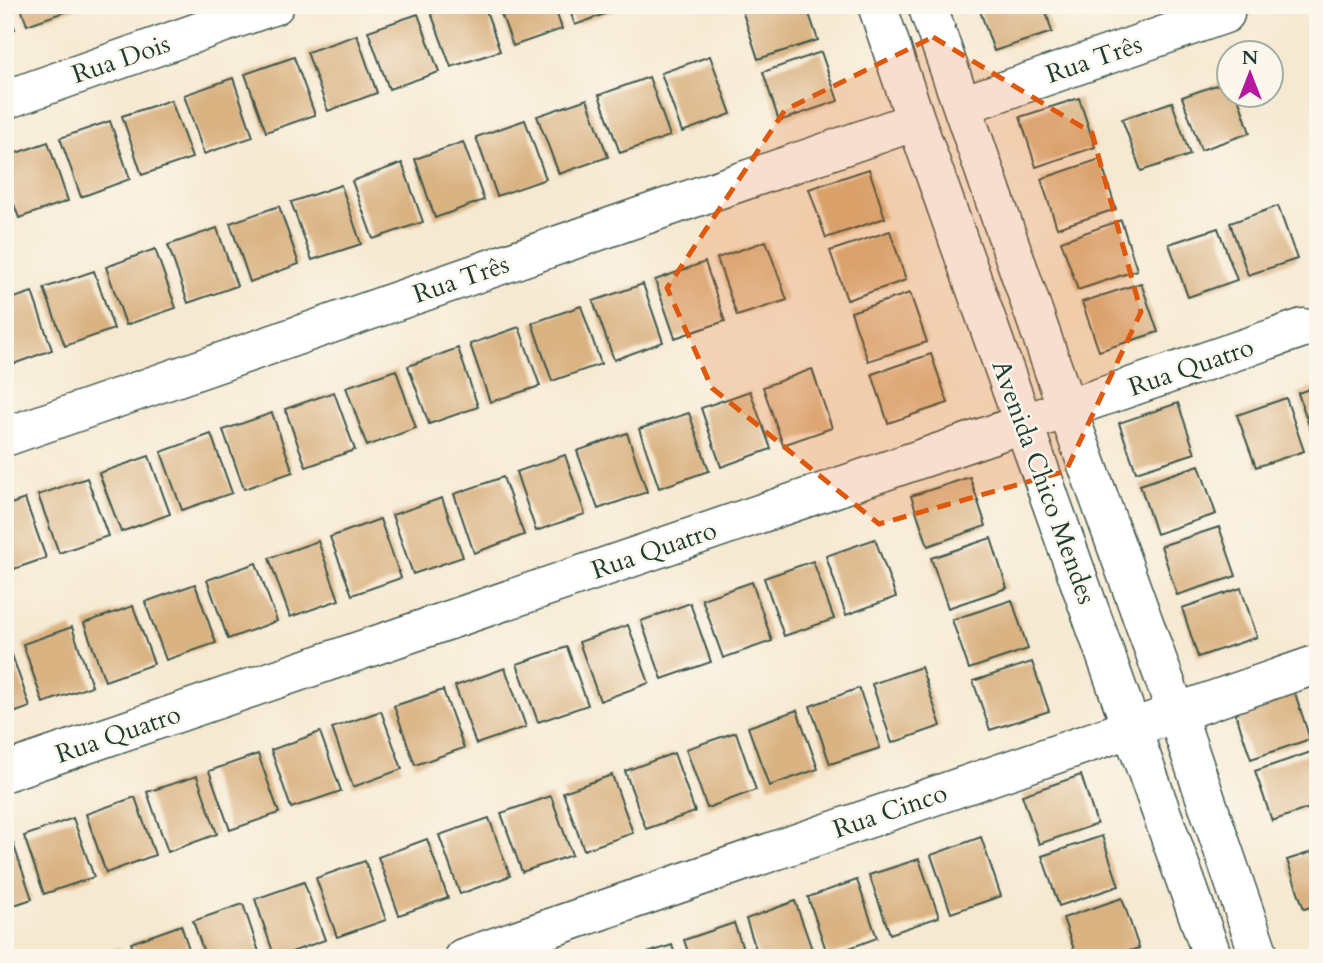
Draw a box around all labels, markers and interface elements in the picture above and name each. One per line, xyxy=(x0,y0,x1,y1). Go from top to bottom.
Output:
street label: Rua Dois xyxy=(67,26,175,92)
street label: Rua Três xyxy=(1041,26,1147,92)
north arrow xyxy=(1214,38,1284,108)
text: N xyxy=(1242,45,1259,71)
street label: Rua Três xyxy=(408,246,514,312)
street label: Rua Quatro xyxy=(1124,329,1258,405)
street label: Avenida Chico Mendes xyxy=(984,355,1104,609)
street label: Rua Quatro xyxy=(587,512,721,588)
street label: Rua Quatro xyxy=(51,696,185,772)
street label: Rua Cinco xyxy=(828,775,952,847)

